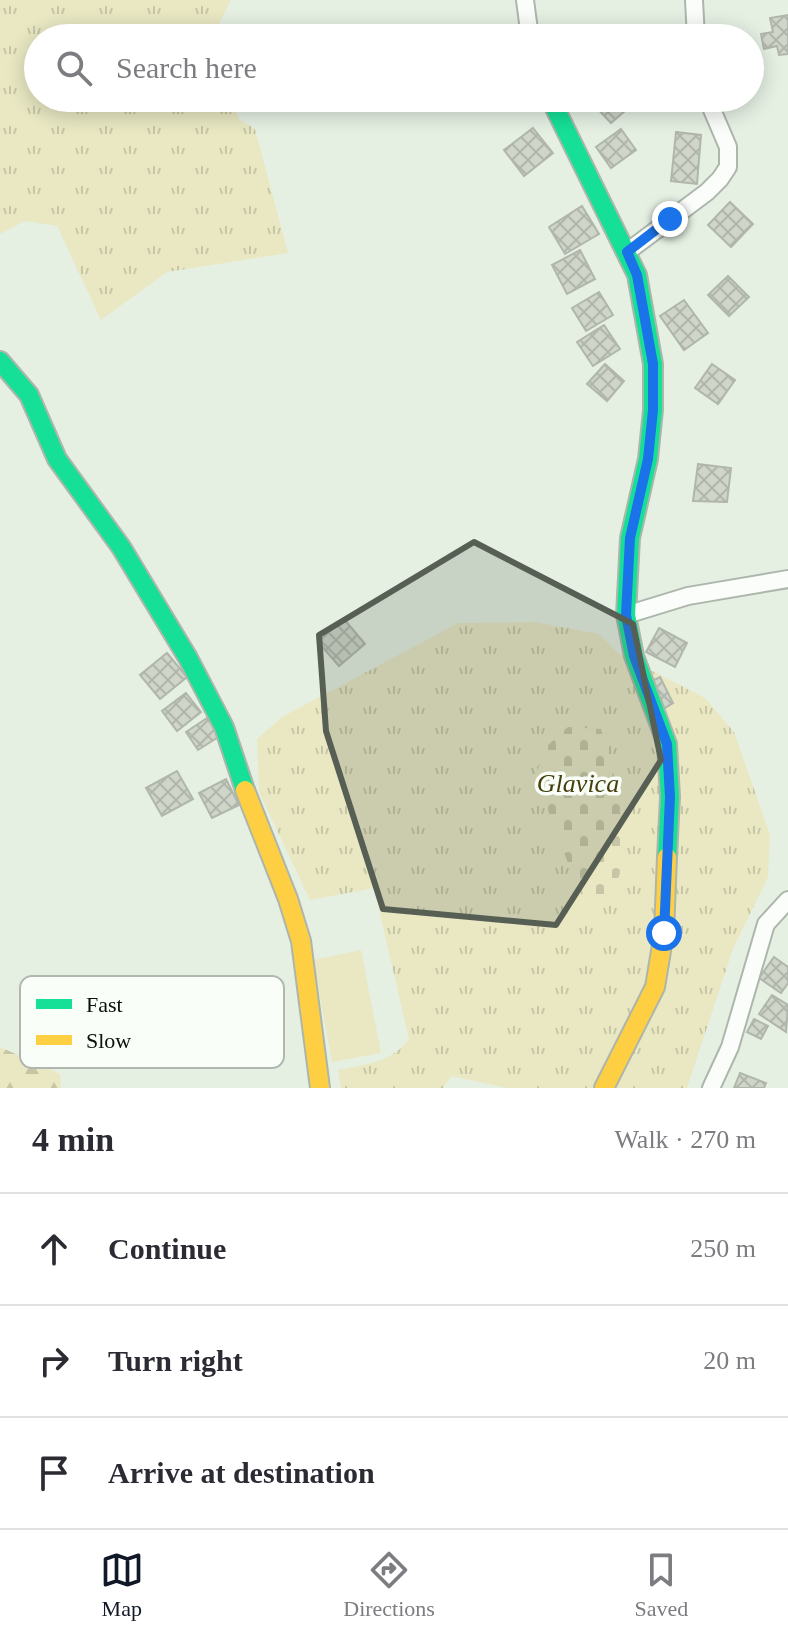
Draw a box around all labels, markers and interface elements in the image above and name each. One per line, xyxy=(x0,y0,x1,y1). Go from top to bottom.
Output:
search box xyxy=(24,24,764,112)
icon: search xyxy=(52,46,96,90)
text: Search here xyxy=(116,51,257,84)
route end xyxy=(652,201,688,237)
park label: Glavica xyxy=(537,769,619,798)
route start xyxy=(646,915,682,951)
legend xyxy=(20,976,284,1068)
text: Fast xyxy=(86,992,123,1017)
text: Slow xyxy=(86,1028,131,1053)
text: 4 min xyxy=(32,1121,114,1158)
text: Walk · 270 m xyxy=(614,1125,756,1154)
icon: ahead xyxy=(32,1227,76,1271)
text: Continue xyxy=(108,1232,226,1265)
text: 250 m xyxy=(690,1234,756,1263)
icon: right xyxy=(32,1339,76,1383)
text: Turn right xyxy=(108,1344,243,1377)
text: 20 m xyxy=(703,1346,756,1375)
icon: arrive xyxy=(32,1451,76,1495)
text: Arrive at destination xyxy=(108,1456,375,1489)
tab: Map xyxy=(100,1548,144,1622)
tab: Directions xyxy=(343,1548,435,1622)
tab: Saved xyxy=(634,1548,688,1622)

